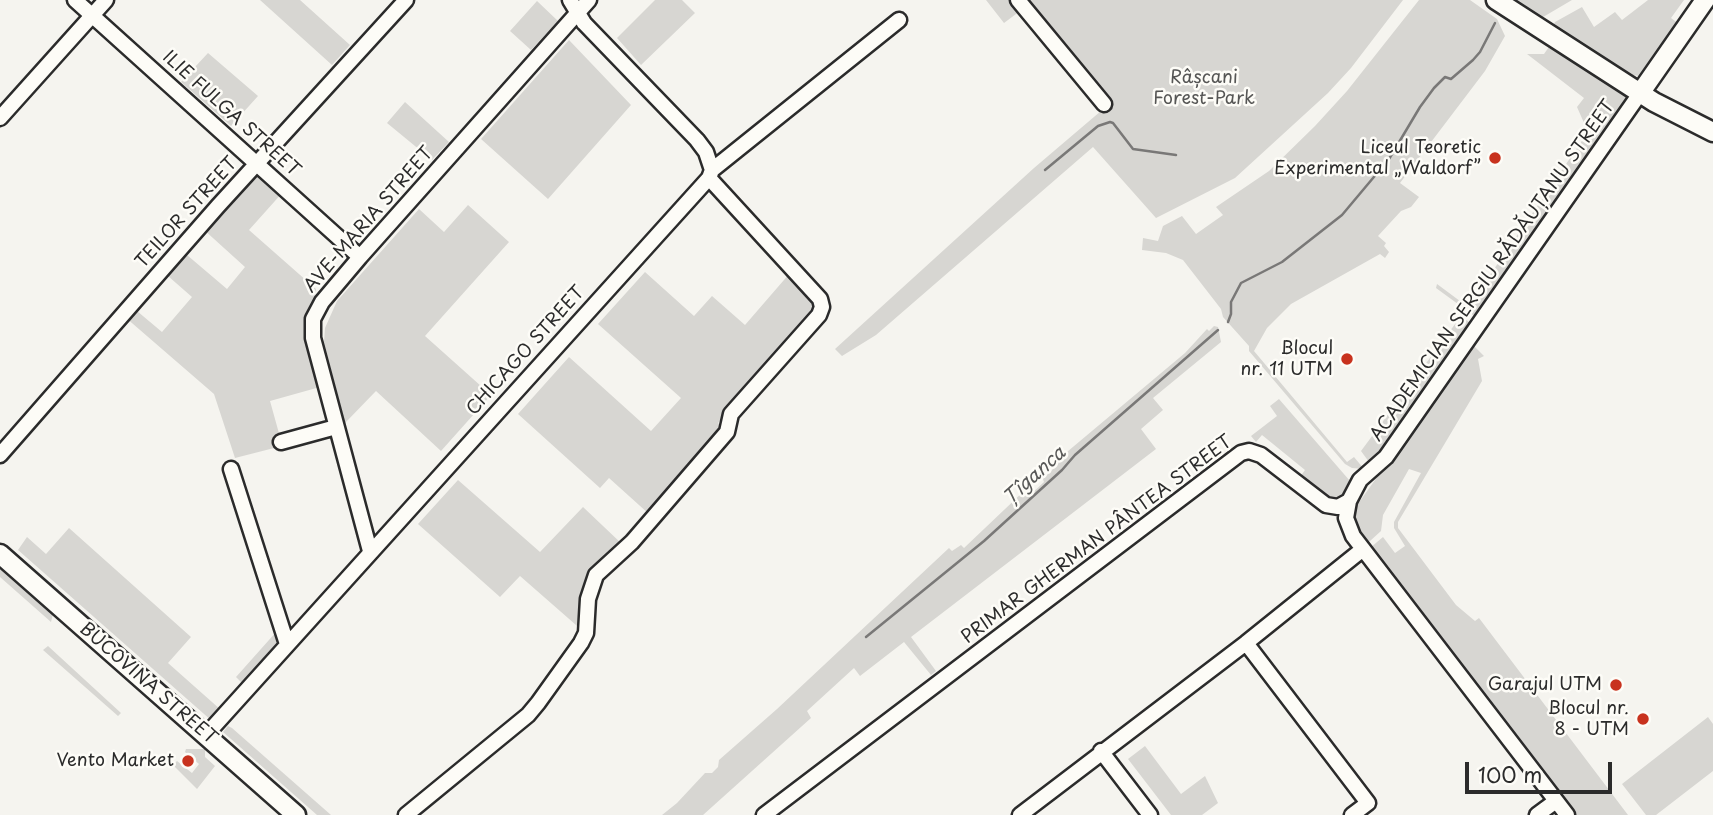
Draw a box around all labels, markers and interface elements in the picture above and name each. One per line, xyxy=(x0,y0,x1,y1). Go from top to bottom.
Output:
street label: ILIE FULGA STREET xyxy=(158,47,304,181)
park label: Râșcani Forest-Park xyxy=(1153,67,1255,110)
street label: ACADEMICIAN SERGIU RĂDĂUȚANU STREET xyxy=(1366,96,1620,446)
place label: Liceul Teoretic Experimental „Waldorf” xyxy=(1274,137,1481,180)
street label: AVE-MARIA STREET xyxy=(300,143,438,297)
marker: Liceul Teoretic Experimental „Waldorf” xyxy=(1487,150,1503,166)
street label: TEILOR STREET xyxy=(132,153,242,273)
street label: CHICAGO STREET xyxy=(462,282,590,420)
place label: Blocul nr. 11 UTM xyxy=(1240,338,1333,380)
marker: Blocul nr. 11 UTM xyxy=(1339,351,1355,367)
street label: PRIMAR GHERMAN PÂNTEA STREET xyxy=(958,431,1236,649)
water label: Țîganca xyxy=(999,442,1071,510)
street label: BUCOVINA STREET xyxy=(75,618,221,750)
place label: Garajul UTM xyxy=(1488,674,1602,696)
marker: Garajul UTM xyxy=(1608,677,1624,693)
place label: Blocul nr. 8 - UTM xyxy=(1548,698,1629,740)
marker: Blocul nr. 8 - UTM xyxy=(1635,711,1651,727)
scale bar xyxy=(1468,748,1615,792)
place label: Vento Market xyxy=(57,750,174,772)
marker: Vento Market xyxy=(180,753,196,769)
text: 100 m xyxy=(1478,758,1542,790)

